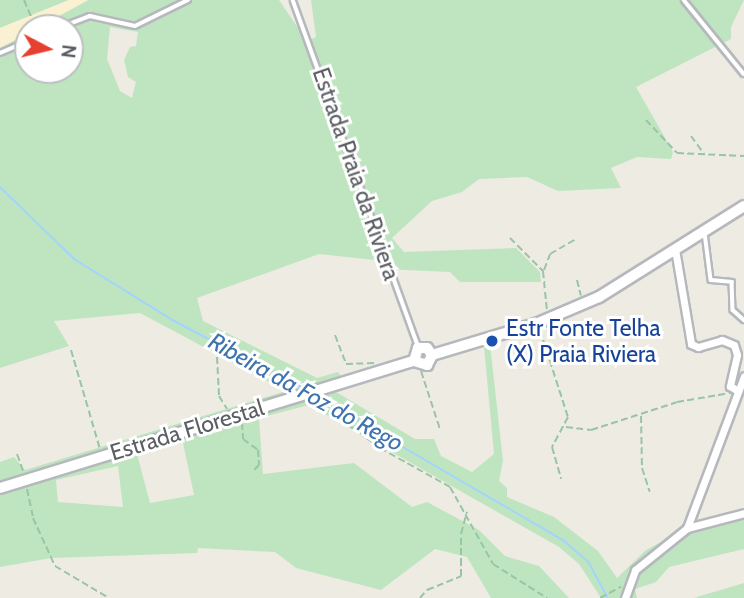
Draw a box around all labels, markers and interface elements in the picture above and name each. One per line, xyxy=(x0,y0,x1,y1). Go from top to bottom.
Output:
north arrow xyxy=(14,14,84,84)
text: N xyxy=(56,43,81,59)
street label: Estrada Praia da Riviera xyxy=(307,64,405,284)
place label: Estr Fonte Telha (X) Praia Riviera xyxy=(506,314,660,368)
water label: Ribeira da Foz do Rego xyxy=(204,327,408,457)
marker: Estr Fonte Telha (X) Praia Riviera xyxy=(484,333,500,349)
street label: Estrada Florestal xyxy=(107,393,267,467)

